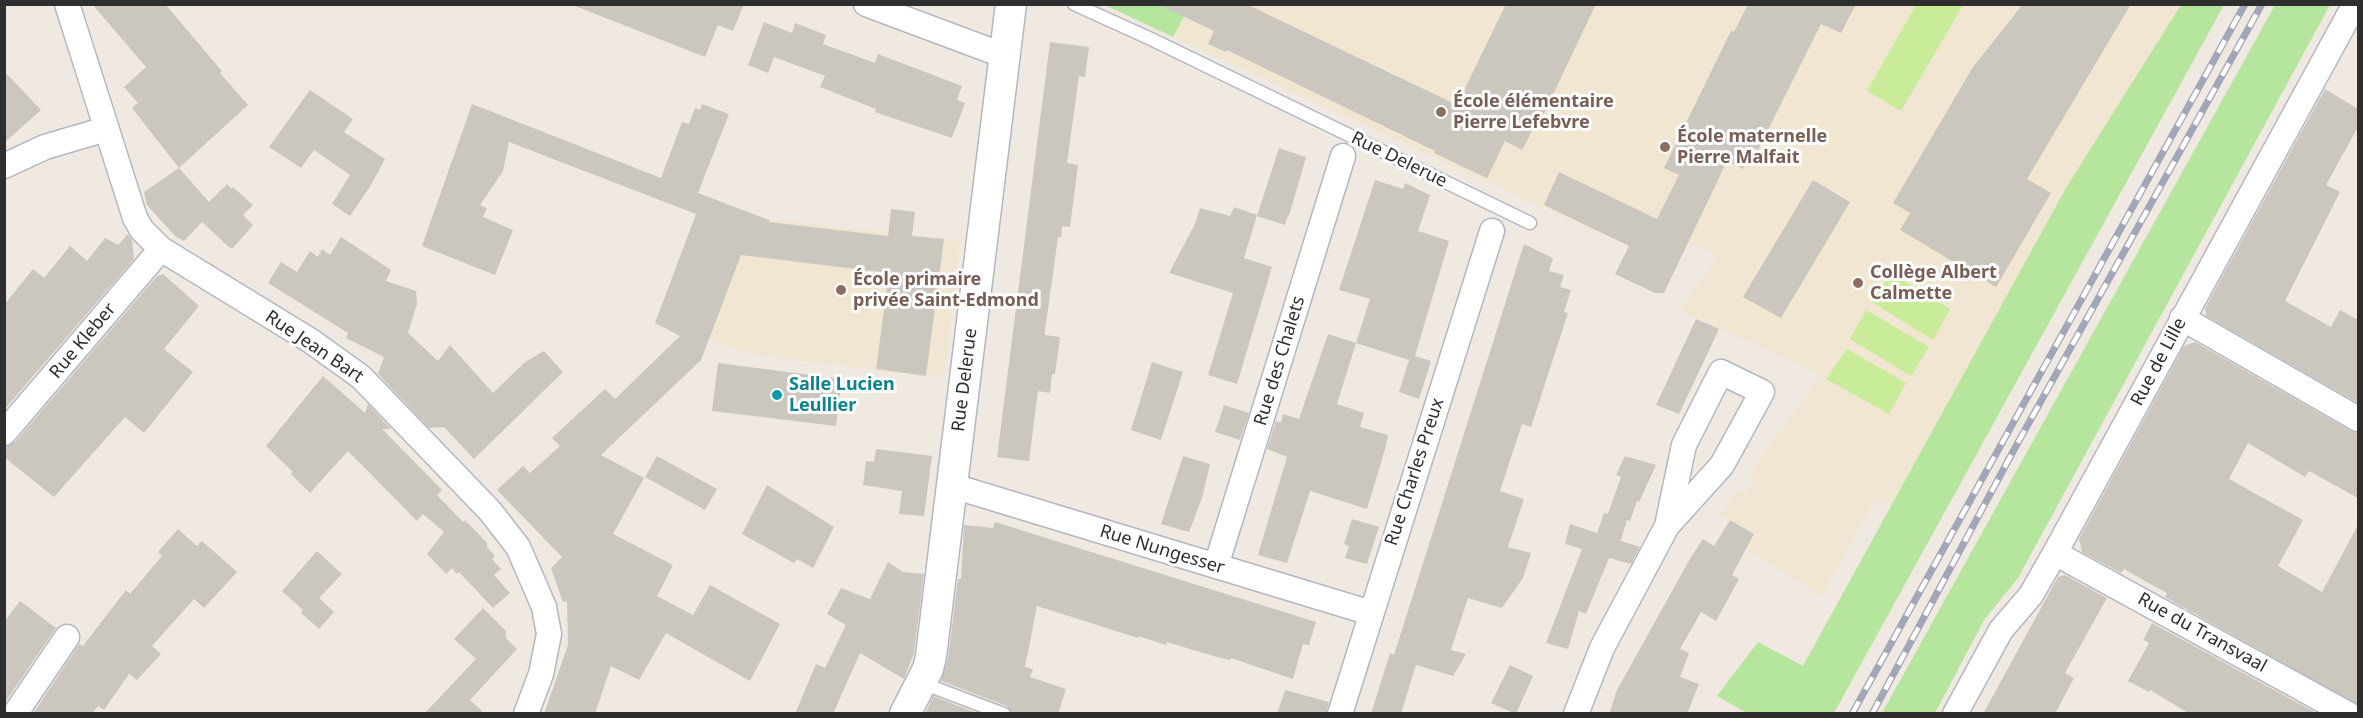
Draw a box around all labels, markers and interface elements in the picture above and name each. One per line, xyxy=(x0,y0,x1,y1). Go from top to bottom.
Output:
place label: École élémentaire Pierre Lefebvre xyxy=(1453,91,1614,134)
marker: École élémentaire Pierre Lefebvre xyxy=(1434,105,1448,119)
place label: École maternelle Pierre Malfait xyxy=(1677,126,1827,168)
street label: Rue Delerue xyxy=(1348,128,1450,192)
marker: École maternelle Pierre Malfait xyxy=(1658,140,1672,154)
place label: Collège Albert Calmette xyxy=(1870,262,1997,304)
place label: École primaire privée Saint-Edmond xyxy=(853,269,1039,312)
marker: Collège Albert Calmette xyxy=(1851,276,1865,290)
marker: École primaire privée Saint-Edmond xyxy=(834,283,848,297)
street label: Rue des Chalets xyxy=(1250,294,1310,428)
street label: Rue Kleber xyxy=(45,299,121,383)
street label: Rue Jean Bart xyxy=(261,306,367,388)
street label: Rue de Lille xyxy=(2127,314,2191,410)
street label: Rue Delerue xyxy=(948,327,982,433)
place label: Salle Lucien Leullier xyxy=(789,374,895,416)
marker: Salle Lucien Leullier xyxy=(770,388,784,402)
street label: Rue Charles Preux xyxy=(1381,395,1449,549)
street label: Rue Nungesser xyxy=(1097,521,1227,579)
street label: Rue du Transvaal xyxy=(2134,589,2270,677)

